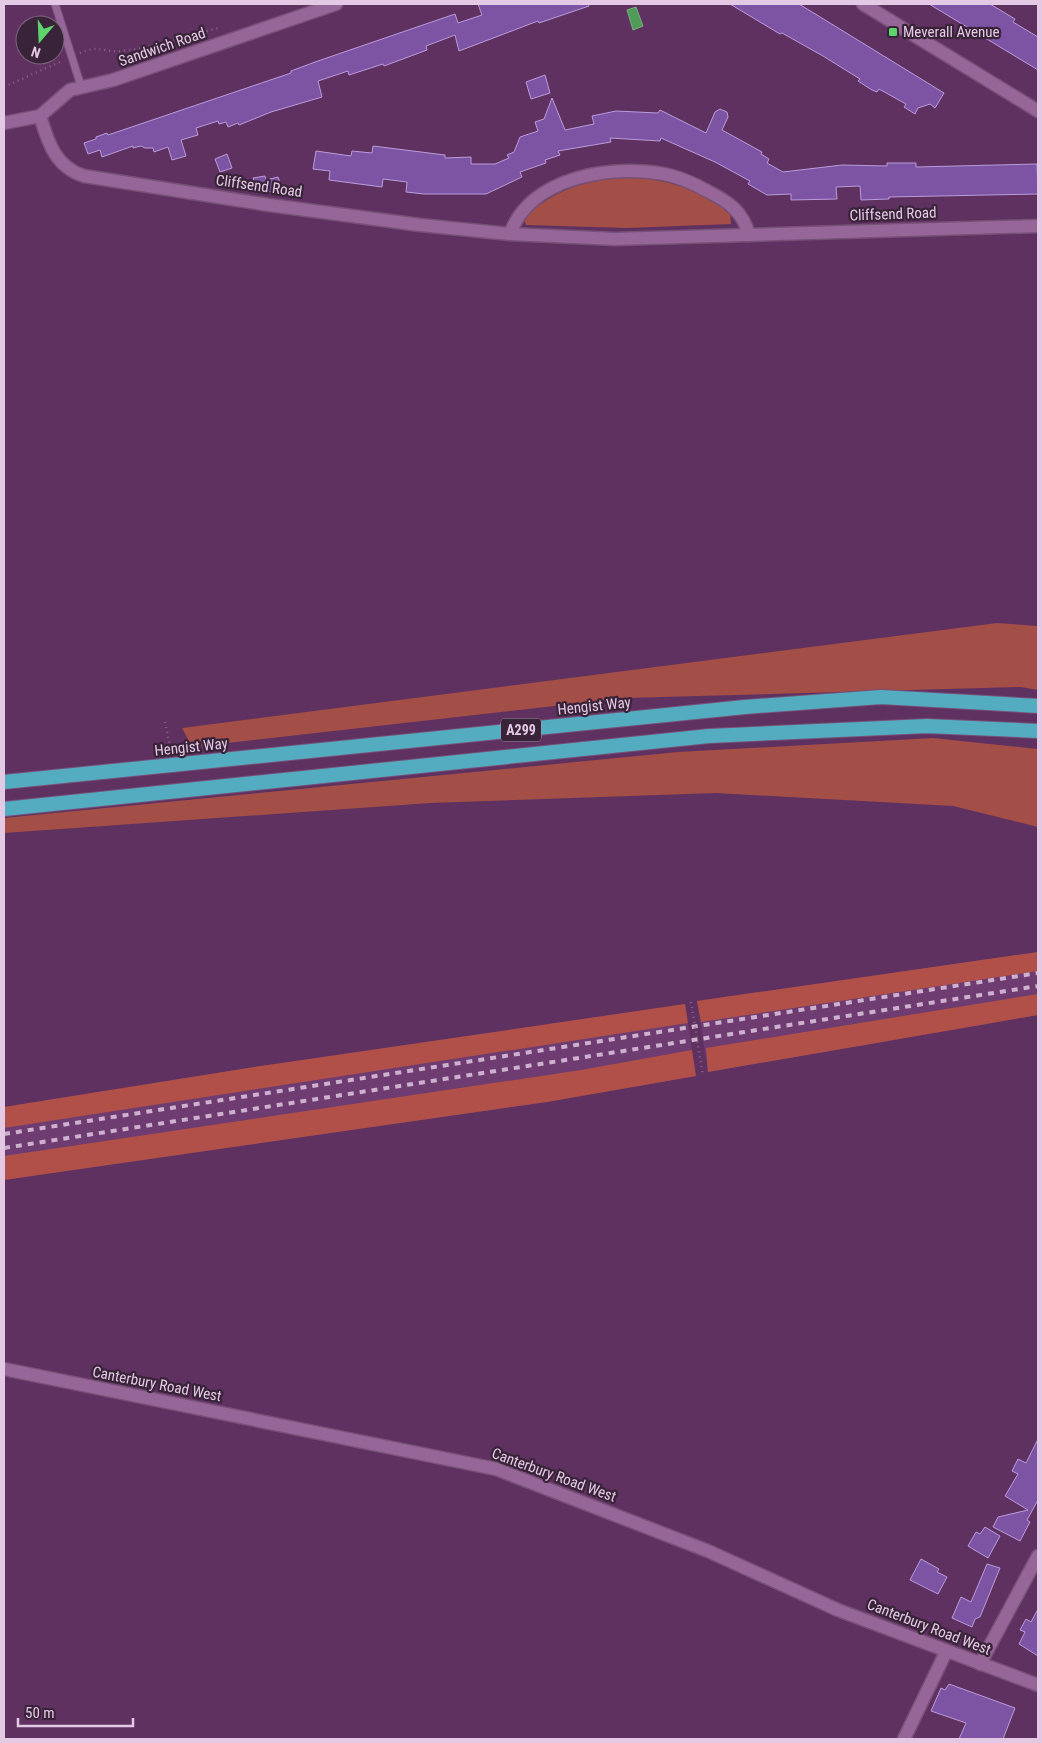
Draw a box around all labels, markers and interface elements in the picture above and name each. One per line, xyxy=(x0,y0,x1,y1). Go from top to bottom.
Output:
north arrow xyxy=(15,15,65,65)
place label: Meverall Avenue xyxy=(903,23,1000,41)
street label: Sandwich Road xyxy=(116,24,208,70)
marker: Meverall Avenue xyxy=(887,26,899,38)
text: N xyxy=(29,43,42,61)
street label: Cliffsend Road xyxy=(215,171,303,201)
street label: Cliffsend Road xyxy=(849,203,937,225)
street label: Hengist Way xyxy=(556,693,632,719)
road number: A299 xyxy=(501,718,541,742)
street label: Hengist Way xyxy=(153,734,229,760)
street label: Canterbury Road West xyxy=(91,1363,223,1405)
street label: Canterbury Road West xyxy=(489,1444,619,1506)
street label: Canterbury Road West xyxy=(865,1595,993,1659)
scale bar xyxy=(18,1696,132,1728)
text: 50 m xyxy=(25,1704,55,1722)

